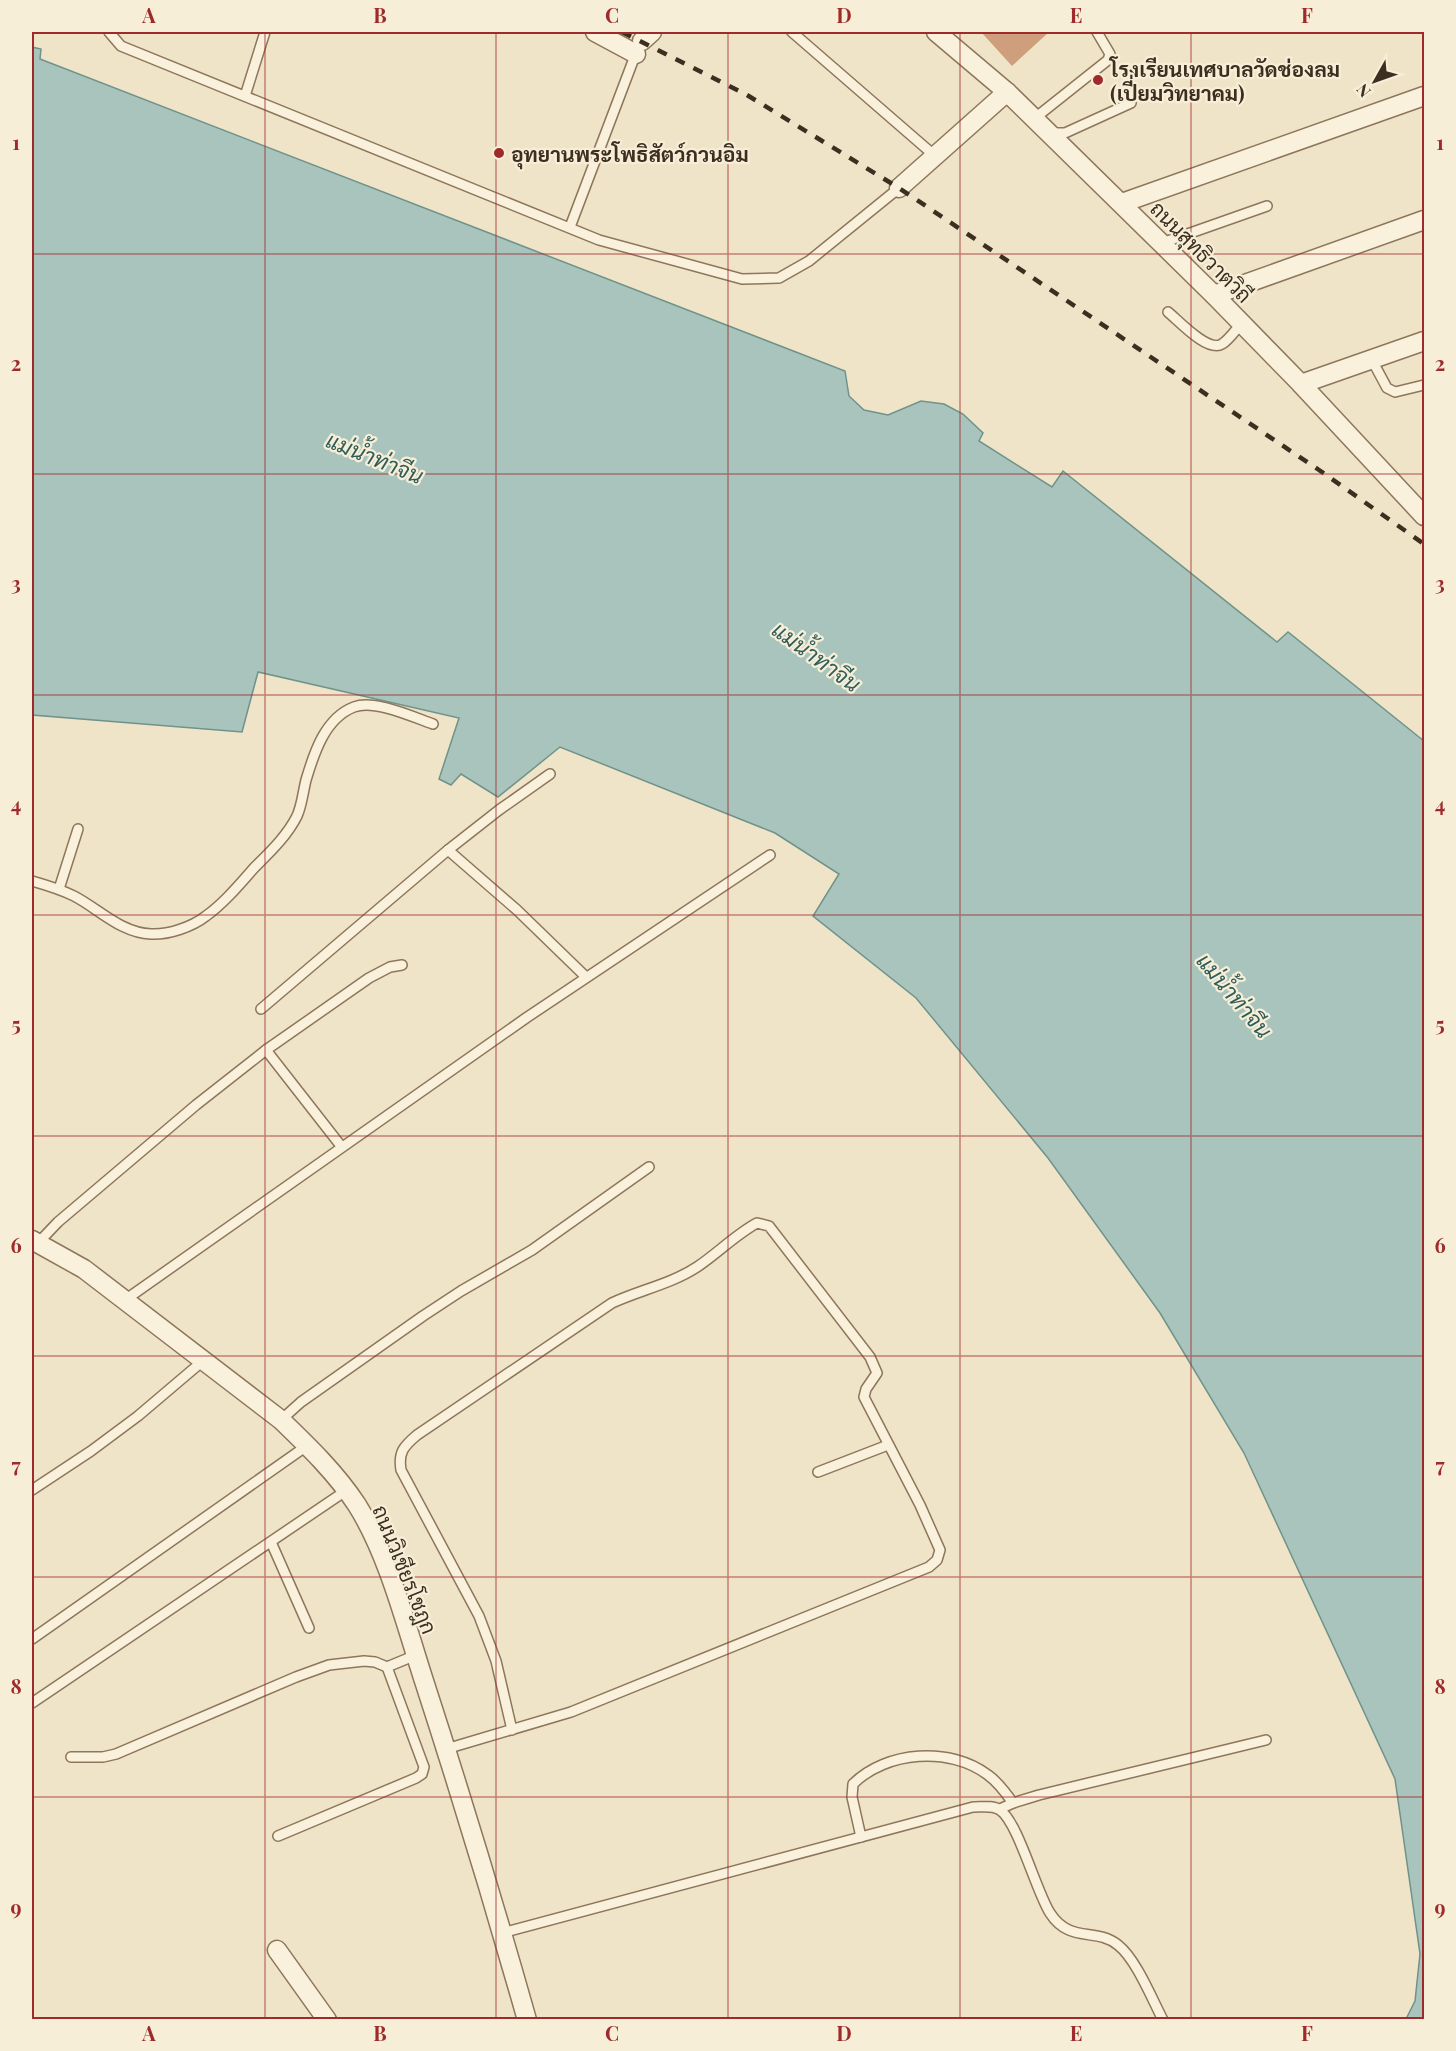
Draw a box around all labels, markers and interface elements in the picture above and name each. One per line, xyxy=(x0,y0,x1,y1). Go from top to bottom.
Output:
text: A xyxy=(141,1,156,28)
text: B xyxy=(373,1,387,28)
text: C xyxy=(605,1,619,28)
text: D xyxy=(836,1,852,28)
text: E xyxy=(1070,1,1082,28)
text: F xyxy=(1301,1,1313,28)
north arrow xyxy=(1345,51,1405,111)
place label: โรงเรียนเทศบาลวัดช่องลม (เปี่ยมวิทยาคม) xyxy=(1108,54,1340,106)
marker: โรงเรียนเทศบาลวัดช่องลม (เปี่ยมวิทยาคม) xyxy=(1091,73,1105,87)
text: N xyxy=(1351,79,1375,102)
text: 1 xyxy=(12,128,20,155)
text: 1 xyxy=(1436,128,1444,155)
place label: อุทยานพระโพธิสัตว์กวนอิม xyxy=(511,139,749,170)
marker: อุทยานพระโพธิสัตว์กวนอิม xyxy=(492,146,506,160)
street label: ถนนสุทธิวาตวิถี xyxy=(1144,194,1259,309)
text: 2 xyxy=(11,349,21,376)
text: 2 xyxy=(1435,349,1445,376)
water label: แม่น้ำท่าจีน xyxy=(322,421,429,490)
text: 3 xyxy=(11,569,21,596)
text: 3 xyxy=(1435,569,1445,596)
water label: แม่น้ำท่าจีน xyxy=(767,611,869,698)
text: 4 xyxy=(11,790,21,817)
text: 4 xyxy=(1435,790,1445,817)
water label: แม่น้ำท่าจีน xyxy=(1191,944,1282,1044)
text: 5 xyxy=(11,1010,21,1037)
text: 5 xyxy=(1435,1010,1445,1037)
text: 6 xyxy=(10,1231,22,1258)
text: 6 xyxy=(1434,1231,1446,1258)
text: 7 xyxy=(11,1451,21,1478)
text: 7 xyxy=(1435,1451,1445,1478)
street label: ถนนวิเชียรโชฎก xyxy=(366,1500,445,1638)
text: 8 xyxy=(10,1672,22,1699)
text: 8 xyxy=(1434,1672,1446,1699)
text: 9 xyxy=(10,1893,22,1920)
text: 9 xyxy=(1434,1893,1446,1920)
text: A xyxy=(141,2019,156,2046)
text: B xyxy=(373,2019,387,2046)
text: C xyxy=(605,2019,619,2046)
text: D xyxy=(836,2019,852,2046)
text: E xyxy=(1070,2019,1082,2046)
text: F xyxy=(1301,2019,1313,2046)

